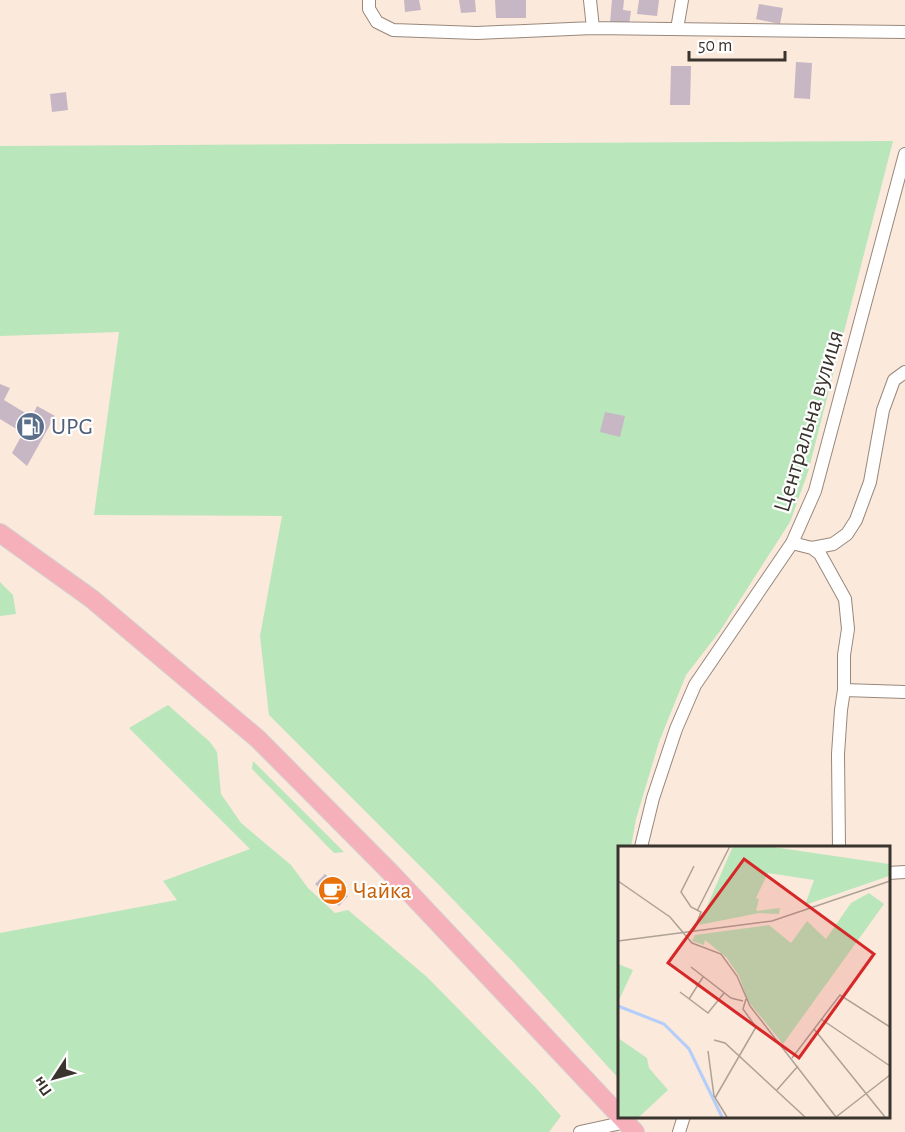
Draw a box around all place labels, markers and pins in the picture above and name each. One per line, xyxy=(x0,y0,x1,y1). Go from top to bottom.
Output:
fuel station icon: UPG xyxy=(14,410,46,442)
place label: UPG xyxy=(51,415,93,439)
cafe icon: Чайка xyxy=(316,874,348,906)
place label: Чайка xyxy=(353,879,411,903)

